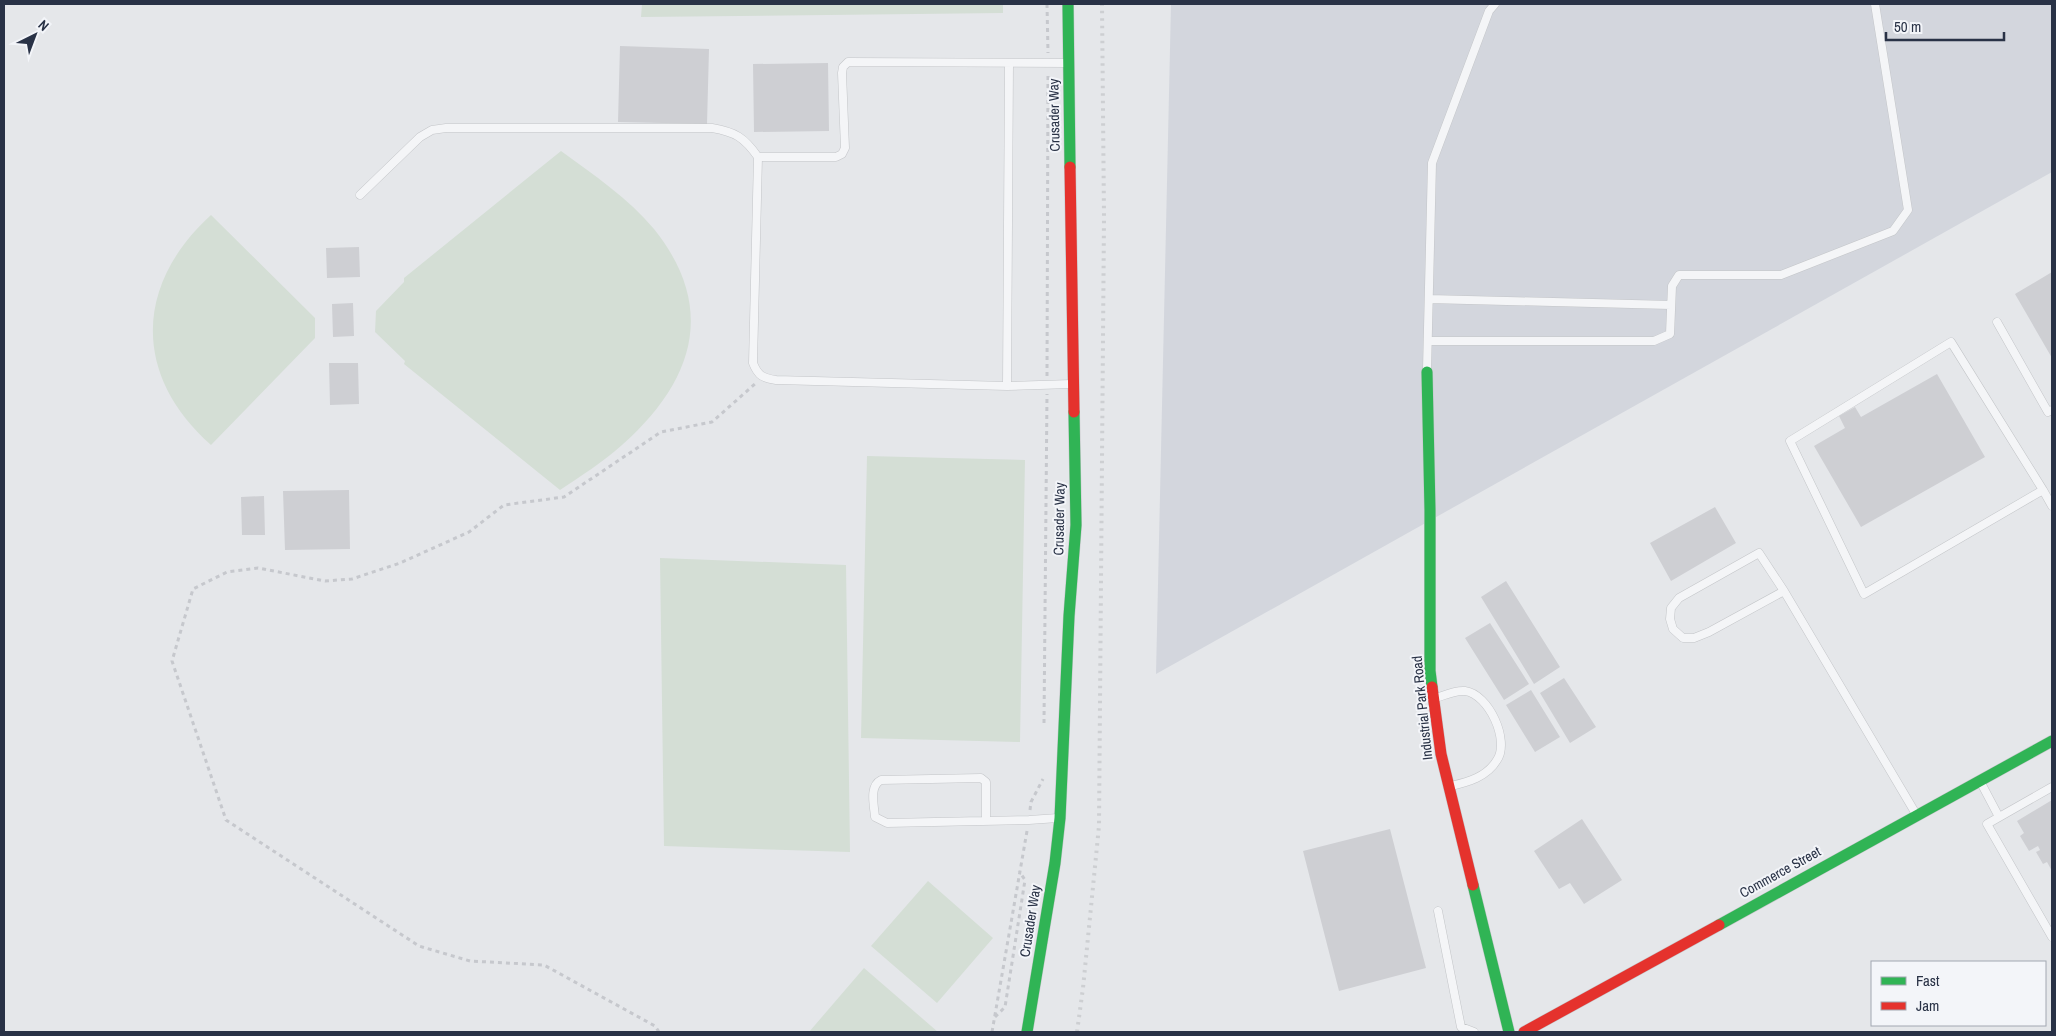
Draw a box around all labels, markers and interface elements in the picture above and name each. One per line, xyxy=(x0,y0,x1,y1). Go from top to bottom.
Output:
north arrow xyxy=(10,10,60,60)
scale bar xyxy=(1886,10,2004,42)
text: N xyxy=(35,16,53,35)
text: 50 m xyxy=(1894,16,1921,37)
street label: Crusader Way xyxy=(1044,78,1064,152)
street label: Crusader Way xyxy=(1049,482,1069,556)
street label: Industrial Park Road xyxy=(1408,655,1436,761)
street label: Commerce Street xyxy=(1736,842,1824,902)
street label: Crusader Way xyxy=(1015,883,1045,958)
legend xyxy=(1871,961,2046,1026)
text: Fast xyxy=(1916,970,1940,991)
text: Jam xyxy=(1916,995,1939,1016)

